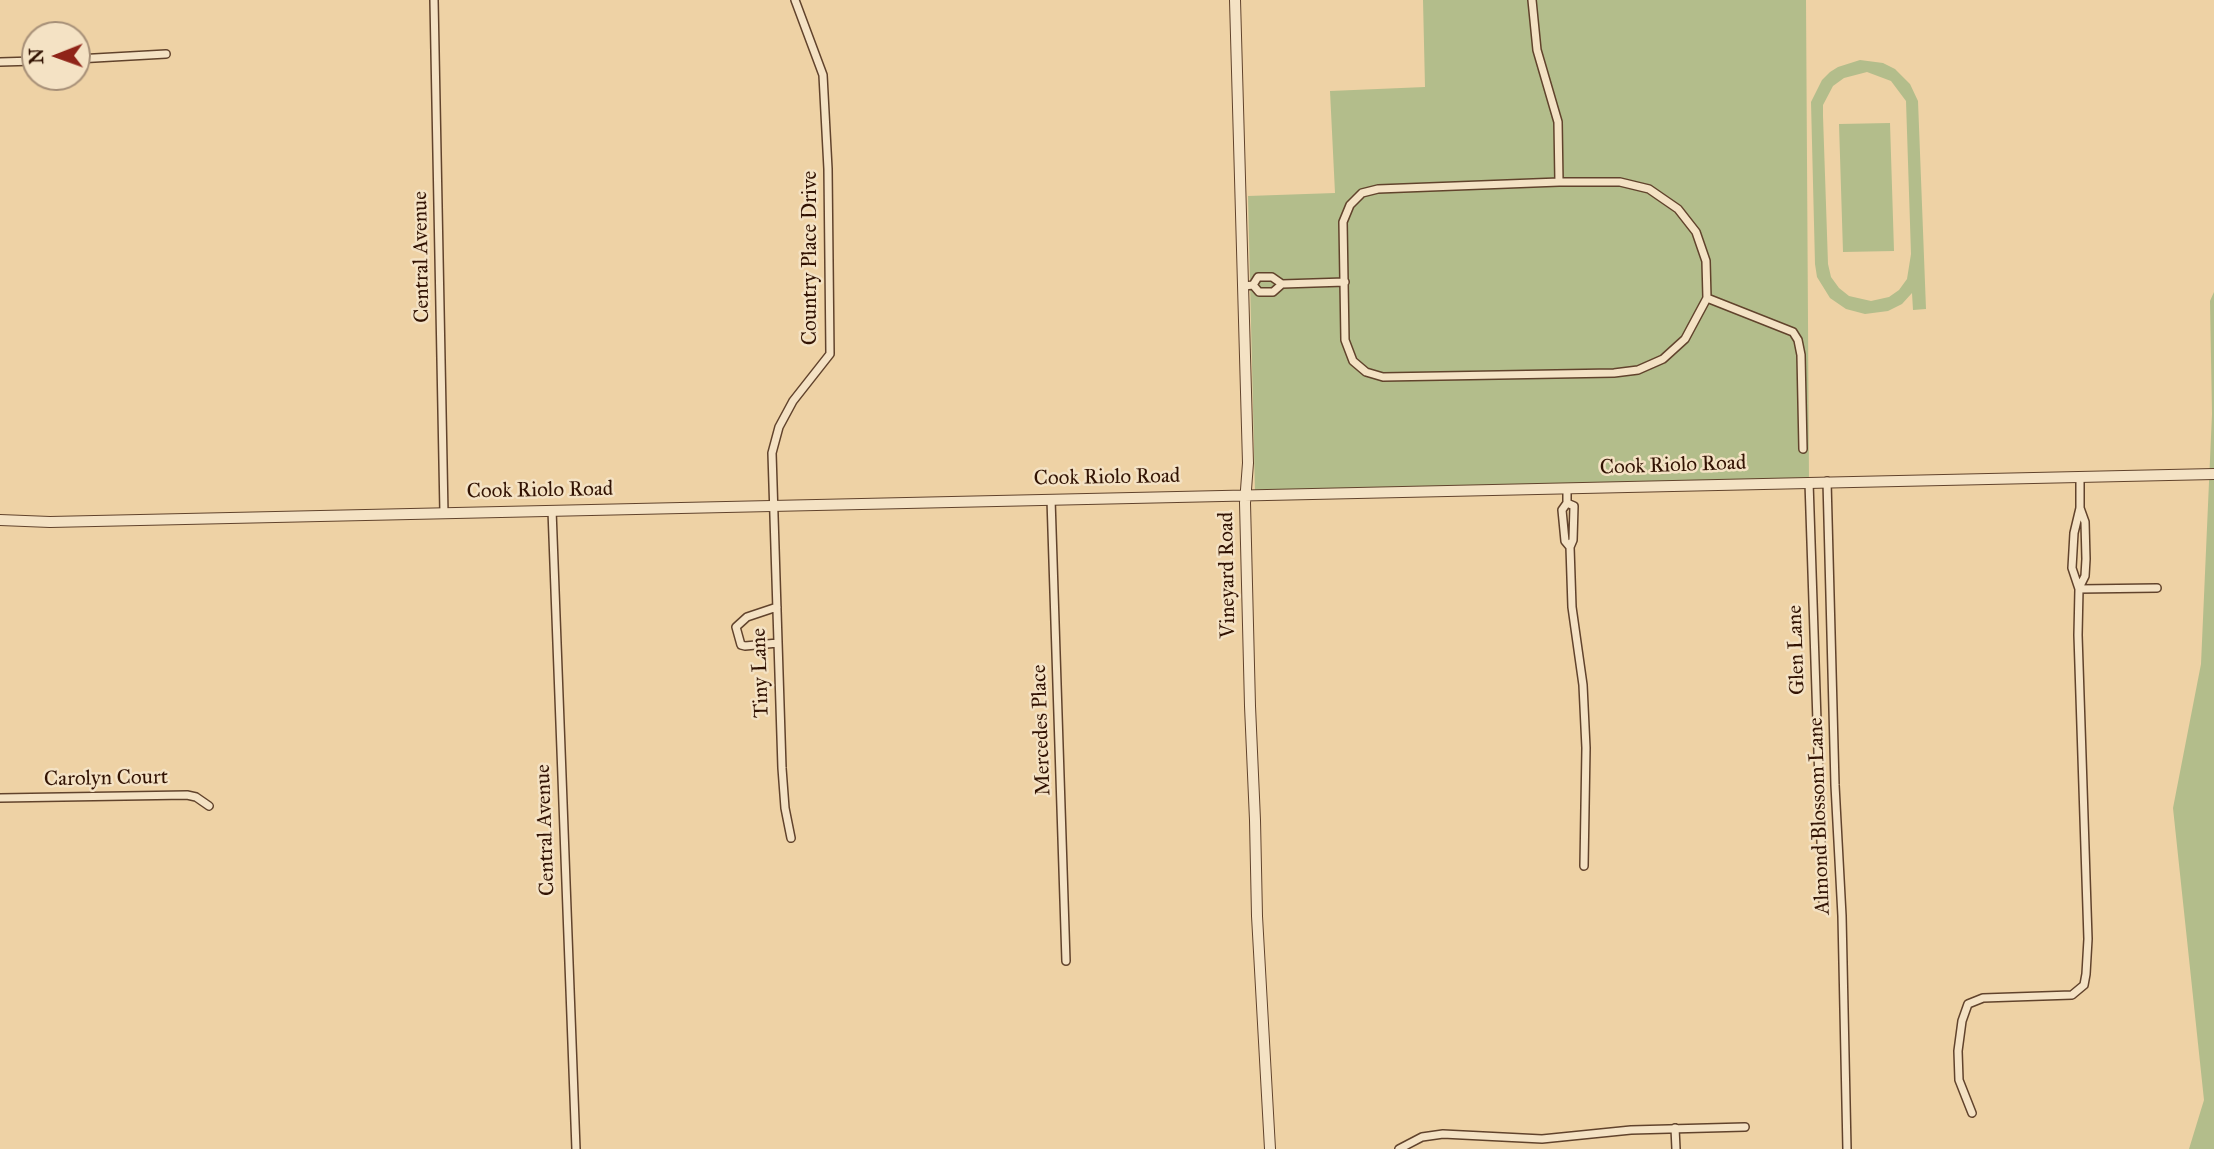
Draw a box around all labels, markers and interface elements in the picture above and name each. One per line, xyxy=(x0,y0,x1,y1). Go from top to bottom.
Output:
north arrow xyxy=(21,21,91,91)
text: N xyxy=(25,48,48,65)
street label: Country Place Drive xyxy=(798,171,824,345)
street label: Central Avenue xyxy=(408,191,436,323)
street label: Cook Riolo Road xyxy=(1599,451,1747,481)
street label: Cook Riolo Road xyxy=(1033,464,1181,492)
street label: Cook Riolo Road xyxy=(466,477,614,505)
street label: Vineyard Road xyxy=(1214,512,1242,638)
street label: Glen Lane xyxy=(1783,605,1811,695)
street label: Tiny Lane xyxy=(747,628,775,718)
street label: Mercedes Place xyxy=(1027,664,1057,796)
street label: Almond Blossom Lane xyxy=(1804,717,1836,915)
street label: Central Avenue xyxy=(531,764,561,896)
street label: Carolyn Court xyxy=(44,765,168,793)

